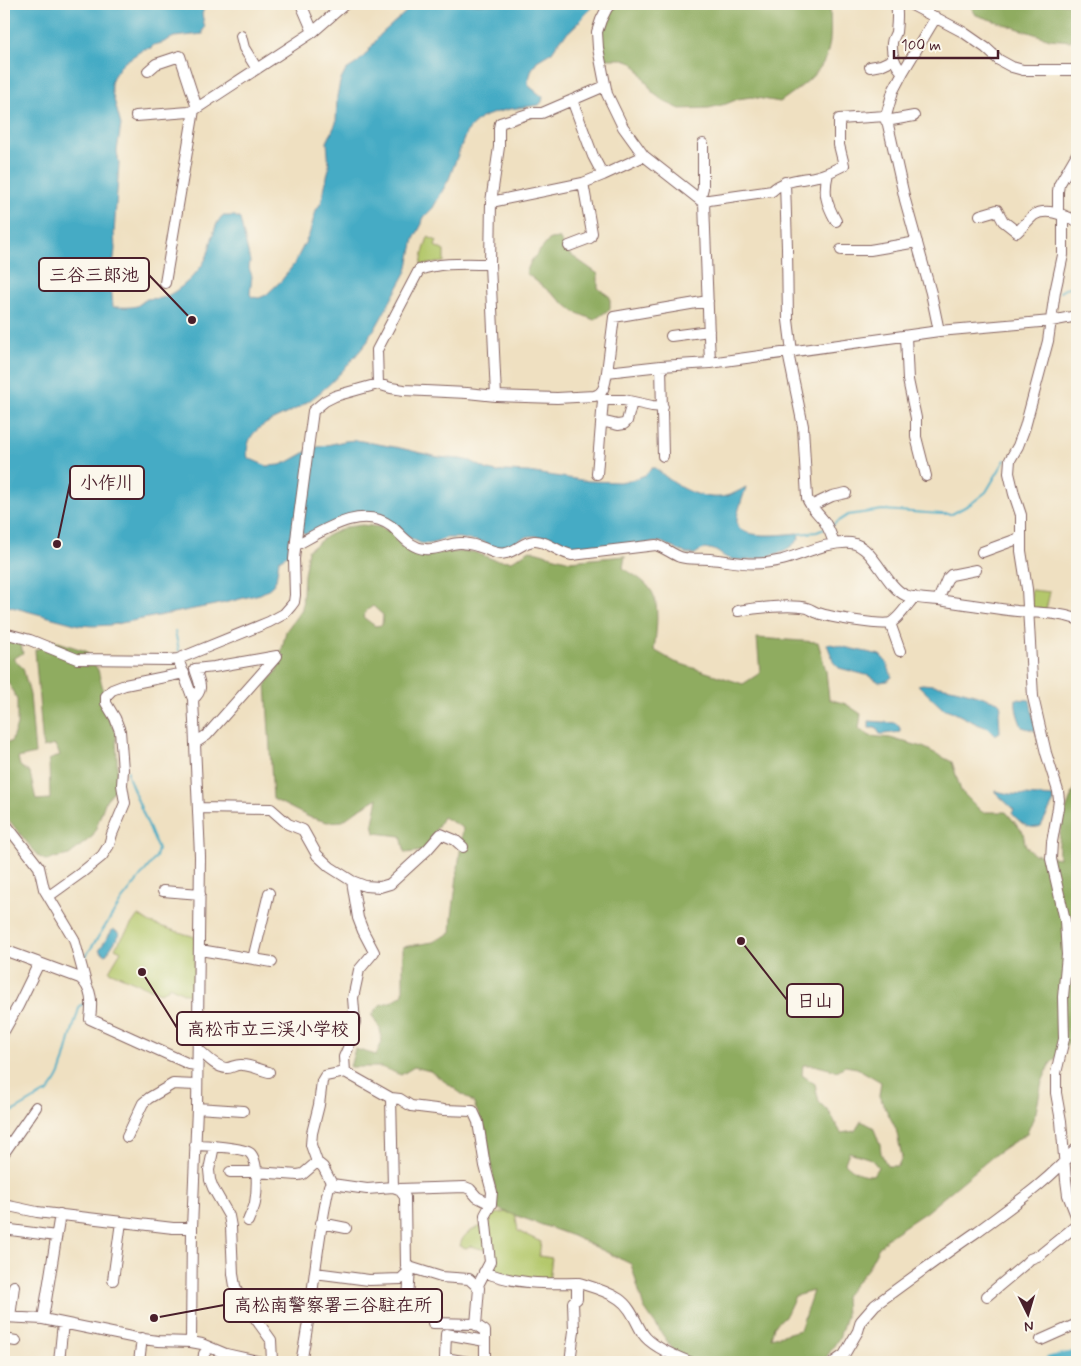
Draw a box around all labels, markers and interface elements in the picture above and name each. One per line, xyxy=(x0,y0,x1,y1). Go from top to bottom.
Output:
scale bar xyxy=(894,28,997,60)
text: 100 m xyxy=(901,36,941,56)
callout: 三谷三郎池 xyxy=(39,258,149,291)
text: 三谷三郎池 xyxy=(49,264,139,288)
callout: 小作川 xyxy=(70,466,144,499)
text: 小作川 xyxy=(80,472,134,496)
callout: 日山 xyxy=(787,984,843,1017)
text: 日山 xyxy=(797,990,833,1014)
callout: 高松市立三渓小学校 xyxy=(177,1012,359,1045)
text: 高松市立三渓小学校 xyxy=(187,1018,349,1042)
north arrow xyxy=(1004,1288,1054,1338)
callout: 高松南警察署三谷駐在所 xyxy=(224,1289,442,1322)
text: 高松南警察署三谷駐在所 xyxy=(234,1294,432,1318)
text: N xyxy=(1024,1317,1034,1335)

